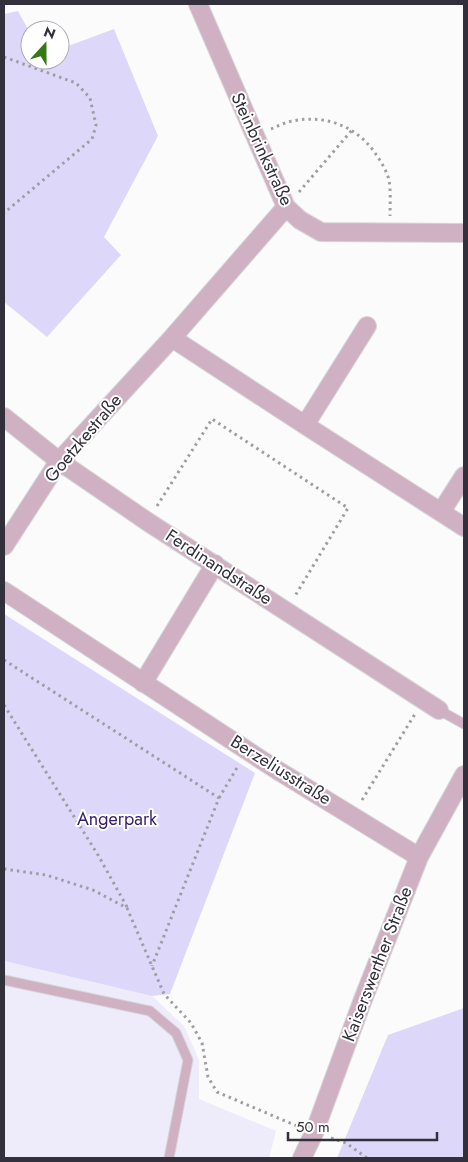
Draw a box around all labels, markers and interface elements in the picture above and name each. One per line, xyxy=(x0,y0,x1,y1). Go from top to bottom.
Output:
north arrow xyxy=(20,20,70,70)
text: N xyxy=(41,22,58,44)
street label: Steinbrinkstraße xyxy=(224,88,300,210)
street label: Goetzkestraße xyxy=(38,388,128,488)
street label: Ferdinandstraße xyxy=(161,523,277,611)
street label: Berzeliusstraße xyxy=(225,729,337,811)
park label: Angerpark xyxy=(77,806,157,832)
street label: Kaiserswerther Straße xyxy=(336,883,418,1045)
scale bar xyxy=(288,1110,437,1142)
text: 50 m xyxy=(296,1116,330,1138)

